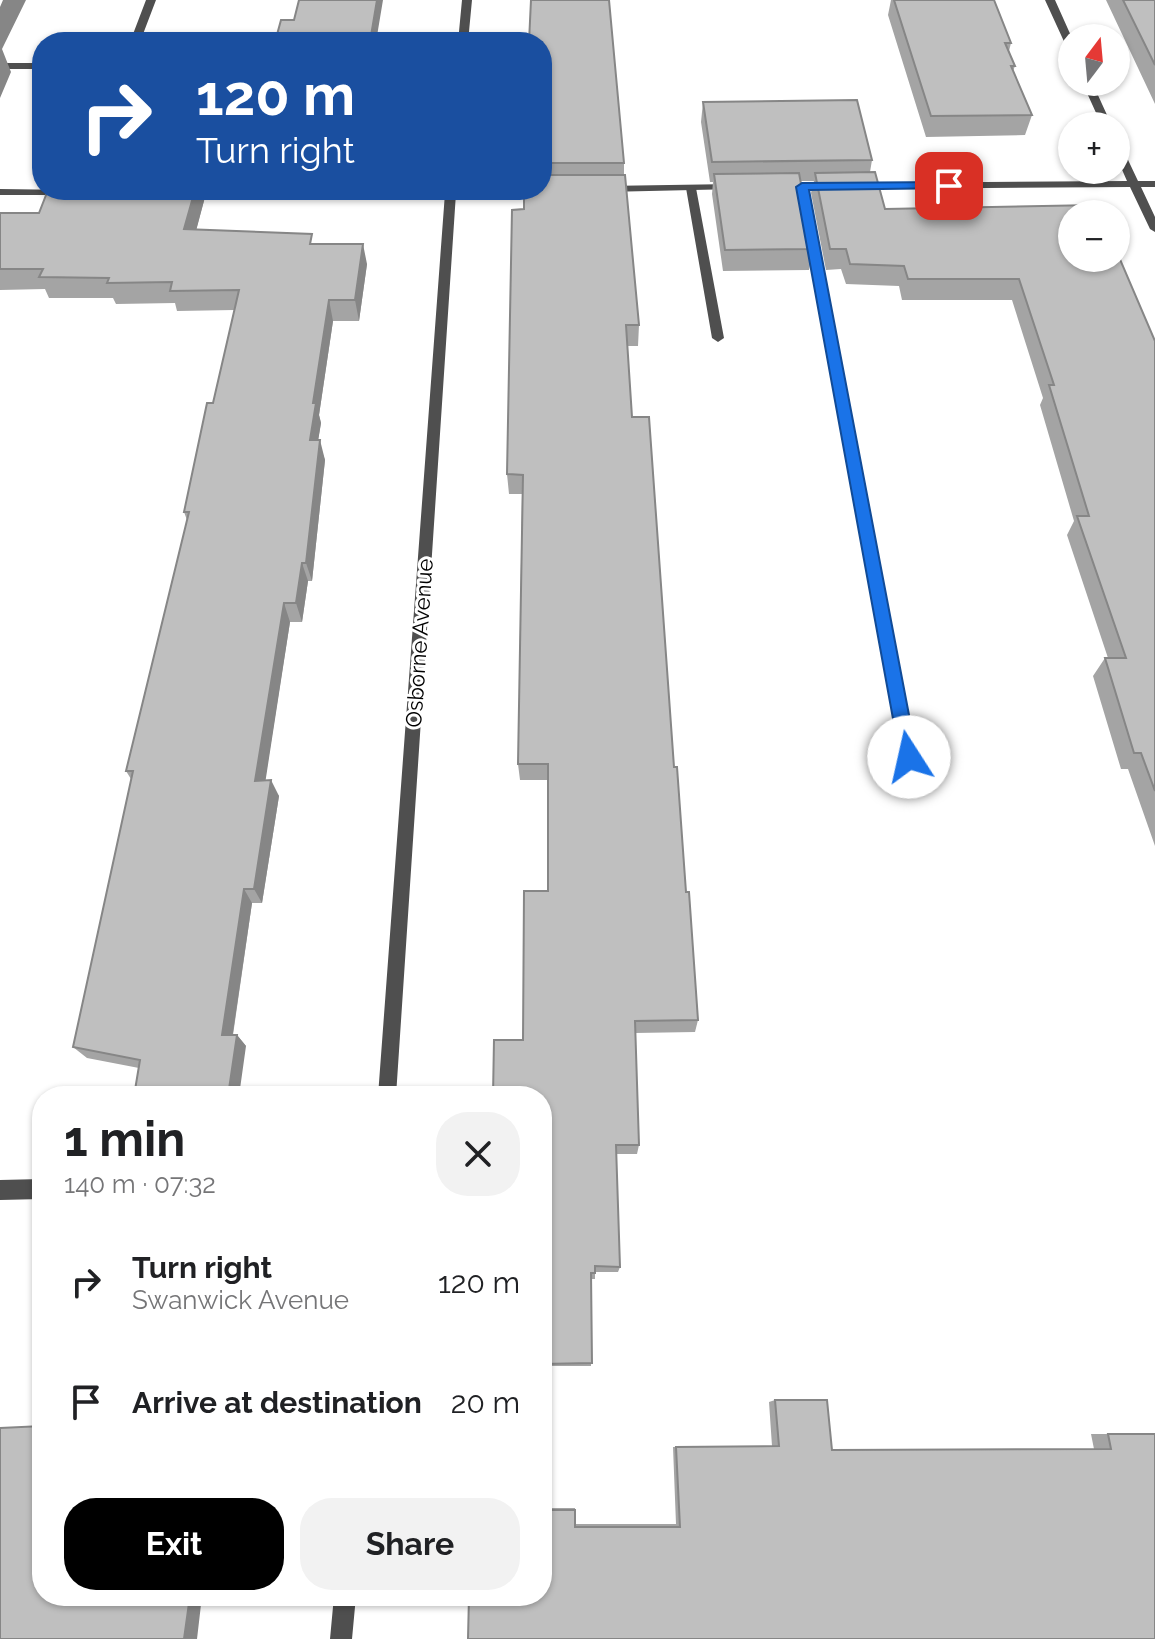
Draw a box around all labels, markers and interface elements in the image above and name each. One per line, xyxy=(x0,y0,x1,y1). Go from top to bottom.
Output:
north arrow xyxy=(1058,24,1130,96)
map controls xyxy=(1058,24,1130,272)
text: 120 m xyxy=(196,62,355,128)
icon: right xyxy=(64,64,168,168)
button: + xyxy=(1058,112,1130,184)
text: Turn right xyxy=(196,129,355,171)
pin xyxy=(915,152,983,220)
icon: arrive xyxy=(927,164,971,208)
button: − xyxy=(1058,200,1130,272)
street label: Osborne Avenue xyxy=(400,558,438,728)
position arrow xyxy=(867,715,951,799)
text: 1 min xyxy=(64,1111,185,1167)
button: close xyxy=(436,1112,520,1196)
text: 140 m · 07:32 xyxy=(64,1169,216,1199)
text: Turn right xyxy=(132,1250,272,1285)
icon: right xyxy=(64,1260,108,1304)
text: 120 m xyxy=(438,1265,520,1300)
text: Swanwick Avenue xyxy=(132,1285,349,1315)
icon: arrive xyxy=(64,1380,108,1424)
text: Arrive at destination xyxy=(132,1385,422,1420)
text: 20 m xyxy=(451,1385,520,1420)
button: Exit xyxy=(64,1498,284,1590)
button: Share xyxy=(300,1498,520,1590)

